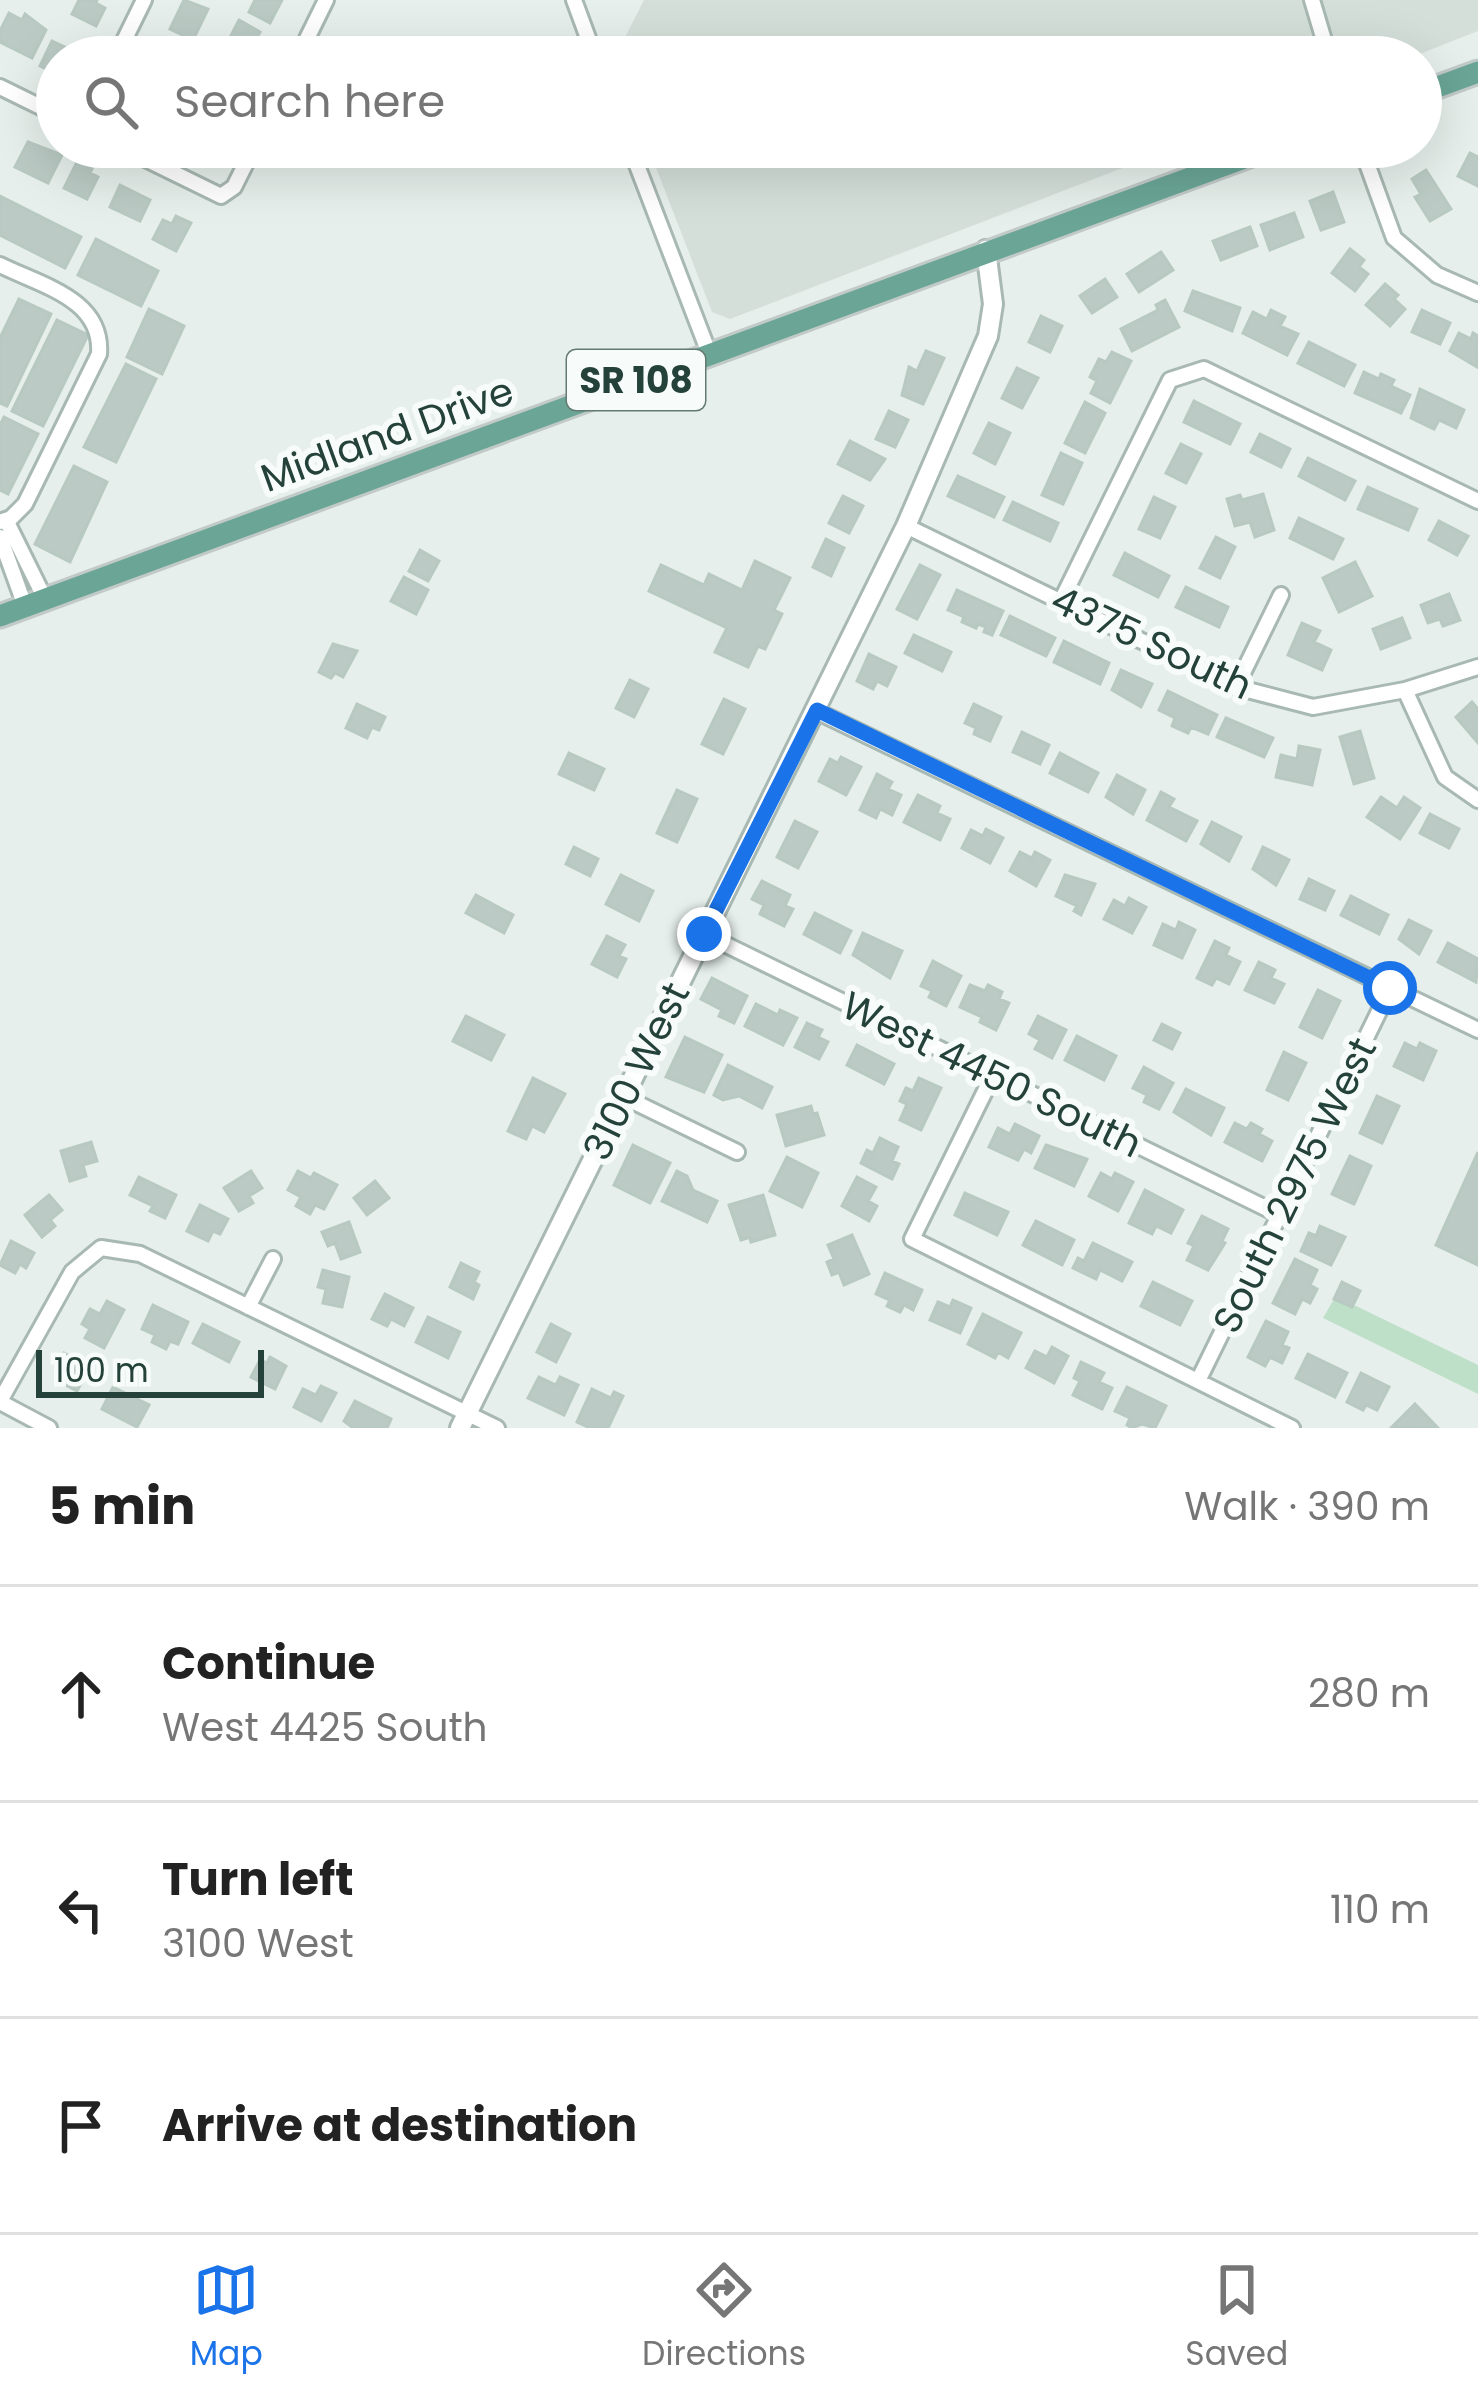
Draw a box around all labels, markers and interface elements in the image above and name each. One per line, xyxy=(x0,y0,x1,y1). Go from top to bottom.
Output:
search box xyxy=(36,36,1442,168)
icon: search xyxy=(78,69,144,135)
text: Search here xyxy=(174,70,445,133)
road number: SR 108 xyxy=(567,350,705,410)
street label: Midland Drive xyxy=(253,363,521,506)
street label: 4375 South xyxy=(1042,572,1261,713)
route end xyxy=(677,907,731,961)
route start xyxy=(1363,961,1417,1015)
street label: 3100 West xyxy=(570,973,703,1169)
street label: West 4450 South xyxy=(832,978,1151,1171)
street label: South 2975 West xyxy=(1199,1028,1390,1342)
scale bar xyxy=(36,1344,264,1397)
text: 100 m xyxy=(54,1347,149,1394)
text: 5 min xyxy=(48,1470,195,1542)
text: Walk · 390 m xyxy=(1184,1479,1430,1534)
text: Continue xyxy=(162,1632,375,1695)
icon: ahead xyxy=(48,1661,114,1727)
text: 280 m xyxy=(1308,1666,1430,1721)
text: West 4425 South xyxy=(162,1700,488,1755)
text: Turn left xyxy=(162,1848,354,1911)
icon: left xyxy=(48,1877,114,1943)
text: 110 m xyxy=(1330,1882,1430,1937)
text: 3100 West xyxy=(162,1916,354,1971)
icon: arrive xyxy=(48,2093,114,2159)
text: Arrive at destination xyxy=(162,2094,637,2157)
tab: Map xyxy=(190,2257,263,2379)
tab: Directions xyxy=(642,2257,806,2379)
tab: Saved xyxy=(1185,2257,1288,2379)

